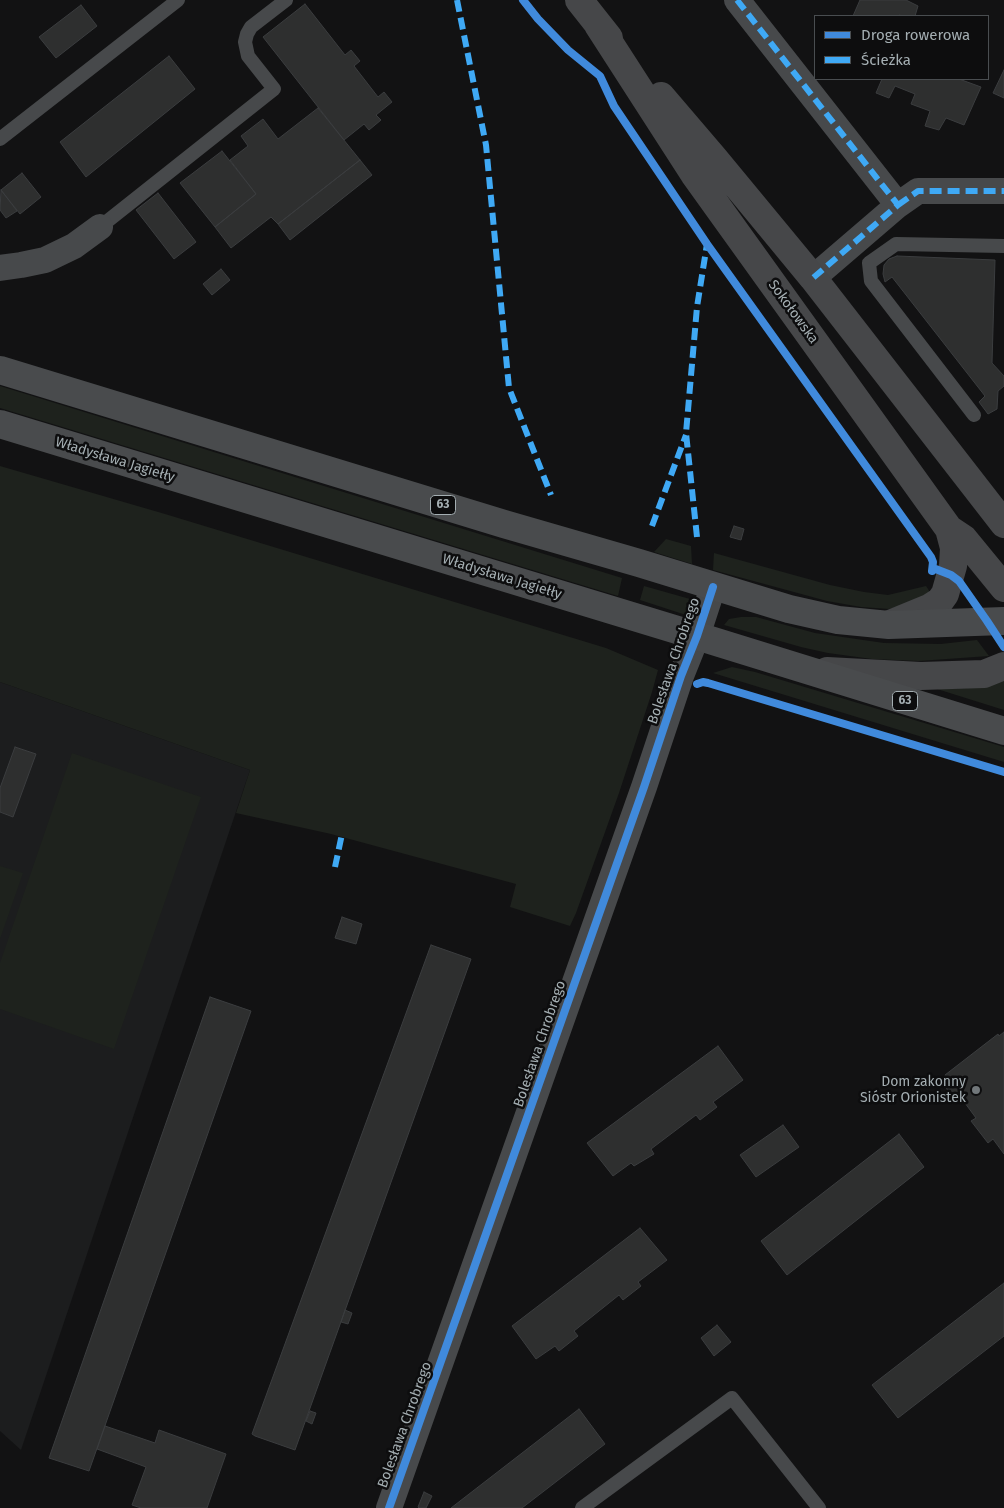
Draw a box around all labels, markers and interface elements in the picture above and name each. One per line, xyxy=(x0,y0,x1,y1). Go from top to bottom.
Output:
legend xyxy=(814,15,989,80)
text: Droga rowerowa xyxy=(861,26,970,44)
text: Ścieżka xyxy=(861,51,911,69)
street label: Sokołowska xyxy=(764,277,822,347)
street label: Władysława Jagiełły xyxy=(53,434,177,486)
road number: 63 xyxy=(430,496,456,514)
street label: Władysława Jagiełły xyxy=(440,551,564,603)
street label: Bolesława Chrobrego xyxy=(644,595,704,727)
road number: 63 xyxy=(892,691,918,710)
street label: Bolesława Chrobrego xyxy=(510,978,570,1110)
place label: Dom zakonny Sióstr Orionistek xyxy=(860,1074,966,1106)
marker: Dom zakonny Sióstr Orionistek xyxy=(970,1084,982,1096)
street label: Bolesława Chrobrego xyxy=(374,1360,436,1490)

